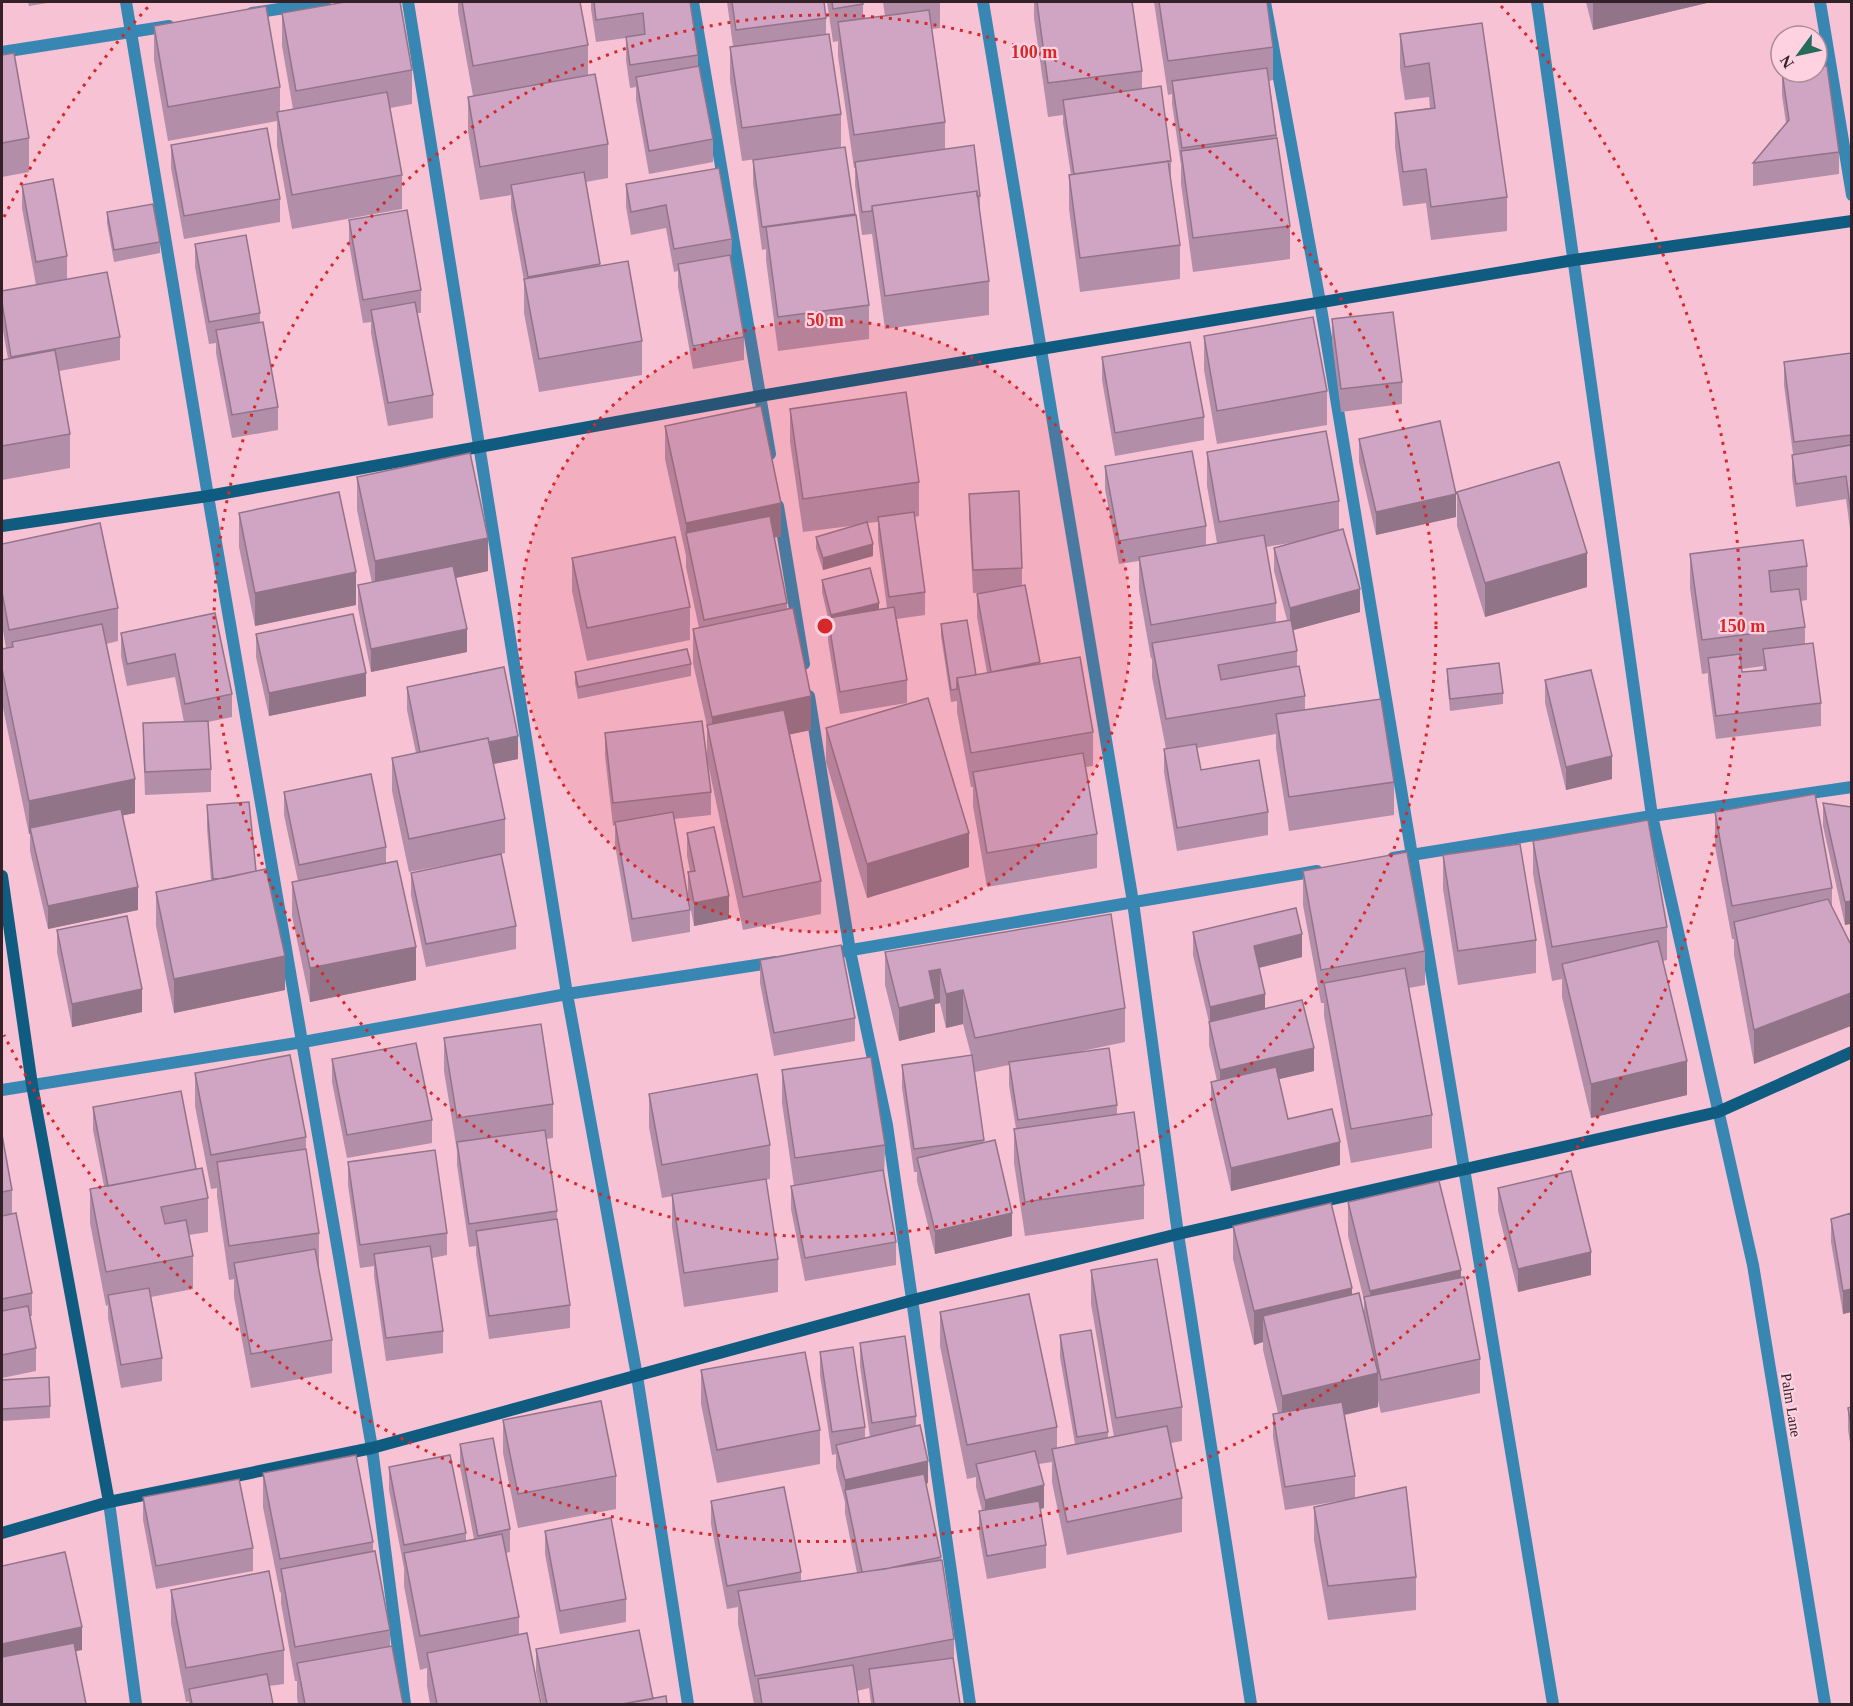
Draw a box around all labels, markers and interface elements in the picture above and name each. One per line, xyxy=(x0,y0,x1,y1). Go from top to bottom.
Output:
north arrow xyxy=(1769,24,1829,84)
text: 100 m xyxy=(1011,42,1057,62)
text: N xyxy=(1776,52,1797,71)
text: 50 m xyxy=(806,310,844,330)
centre of rings xyxy=(815,616,835,636)
text: 150 m xyxy=(1719,616,1765,636)
street label: Palm Lane xyxy=(1778,1372,1804,1438)

